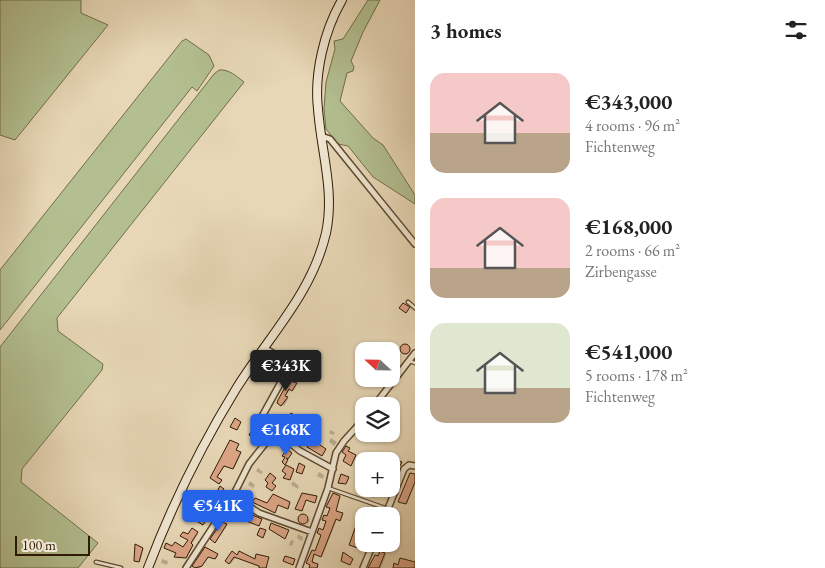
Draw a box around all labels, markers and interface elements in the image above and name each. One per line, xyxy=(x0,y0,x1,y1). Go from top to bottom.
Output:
icon: filters xyxy=(782,16,810,44)
text: 3 homes xyxy=(430,17,502,44)
text: €343,000 xyxy=(585,88,672,115)
icon: home xyxy=(470,93,530,153)
text: 4 rooms · 96 m² xyxy=(585,115,680,136)
text: Fichtenweg xyxy=(585,136,655,157)
text: €168,000 xyxy=(585,213,672,240)
icon: home xyxy=(470,218,530,278)
text: 2 rooms · 66 m² xyxy=(585,240,680,261)
text: Zirbengasse xyxy=(585,261,657,282)
text: €541,000 xyxy=(585,338,672,365)
north arrow xyxy=(355,342,400,388)
map controls xyxy=(355,342,400,552)
icon: home xyxy=(470,343,530,403)
pin: €343K xyxy=(251,350,321,392)
text: €343K xyxy=(261,355,311,376)
text: 5 rooms · 178 m² xyxy=(585,365,688,386)
text: Fichtenweg xyxy=(585,386,655,407)
button: layers xyxy=(355,397,400,442)
pin: €168K xyxy=(251,414,321,456)
text: €168K xyxy=(261,419,311,440)
button: + xyxy=(355,452,400,497)
pin: €541K xyxy=(183,490,253,532)
text: €541K xyxy=(193,495,243,516)
button: − xyxy=(355,507,400,552)
scale bar xyxy=(15,533,90,556)
text: 100 m xyxy=(22,536,56,554)

